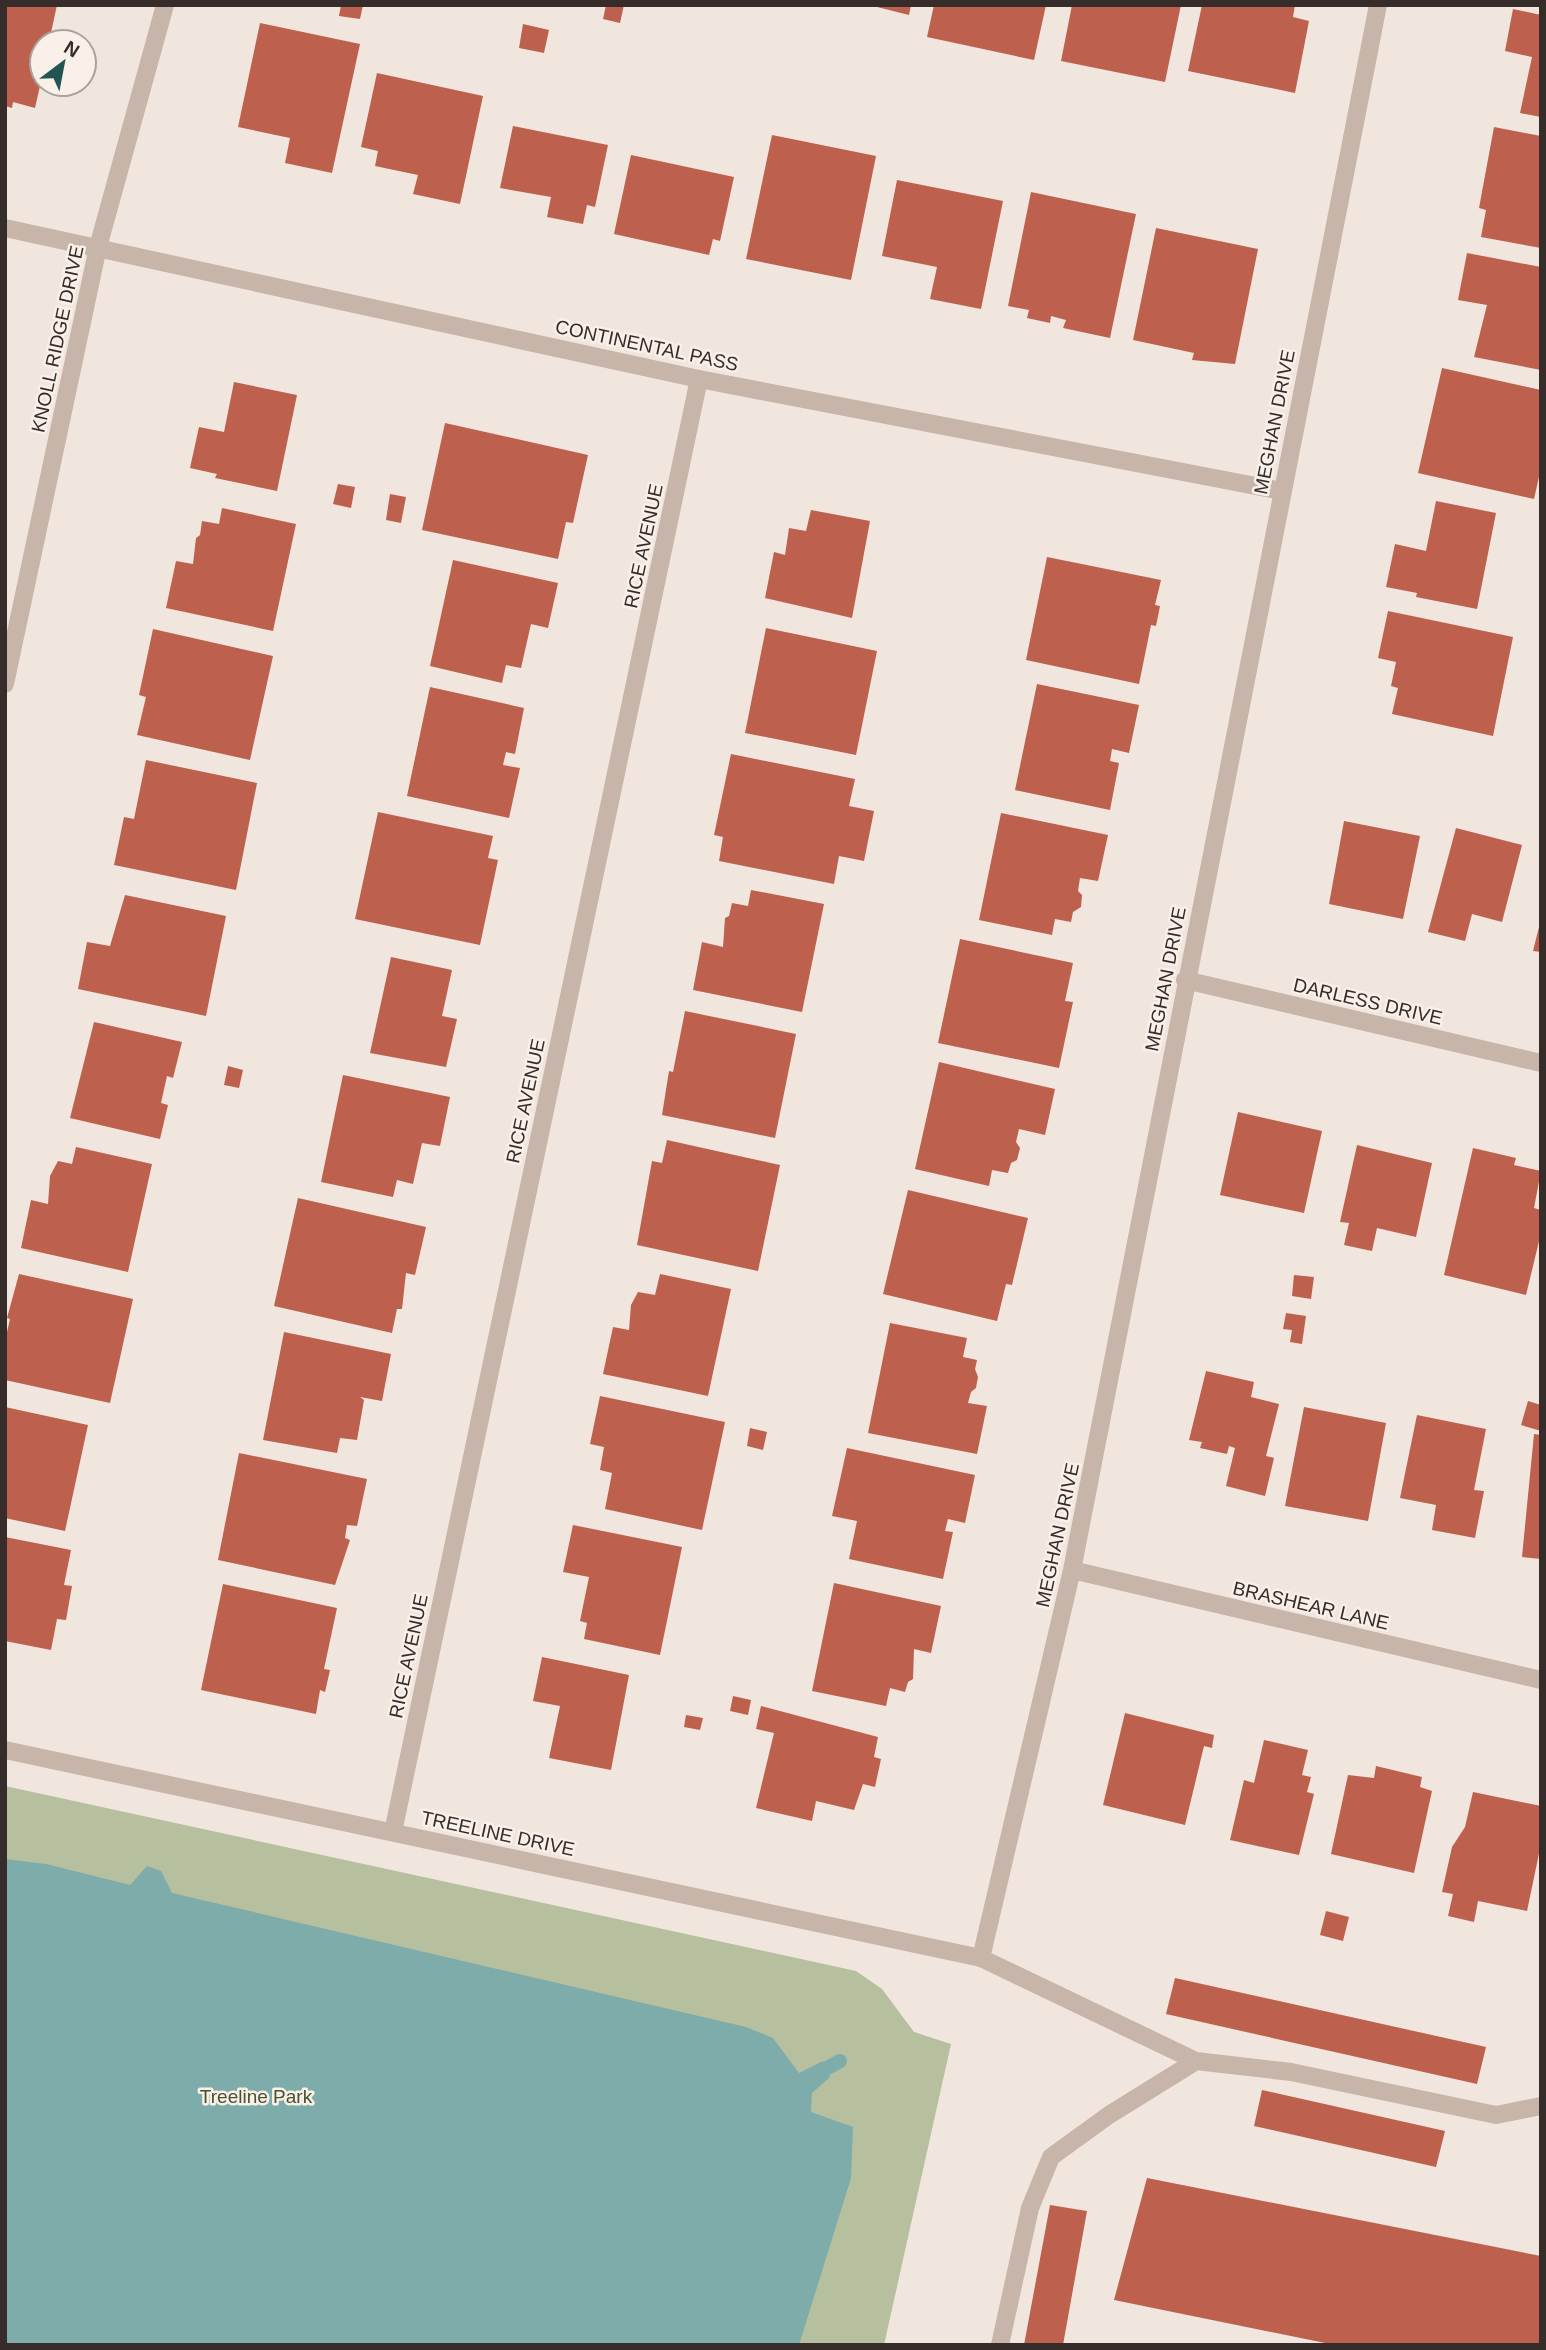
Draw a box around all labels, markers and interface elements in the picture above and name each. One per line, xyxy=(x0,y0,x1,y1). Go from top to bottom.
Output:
north arrow xyxy=(28,28,98,98)
text: N xyxy=(60,36,83,62)
street label: KNOLL RIDGE DRIVE xyxy=(27,244,88,434)
street label: CONTINENTAL PASS xyxy=(553,316,740,375)
street label: MEGHAN DRIVE xyxy=(1250,348,1299,496)
street label: RICE AVENUE xyxy=(620,482,667,610)
street label: MEGHAN DRIVE xyxy=(1141,905,1190,1053)
street label: DARLESS DRIVE xyxy=(1291,974,1444,1029)
street label: RICE AVENUE xyxy=(502,1037,549,1165)
street label: MEGHAN DRIVE xyxy=(1032,1461,1083,1609)
street label: BRASHEAR LANE xyxy=(1231,1577,1391,1634)
street label: RICE AVENUE xyxy=(385,1592,432,1720)
street label: TREELINE DRIVE xyxy=(419,1807,577,1860)
park label: Treeline Park xyxy=(200,2086,313,2107)

